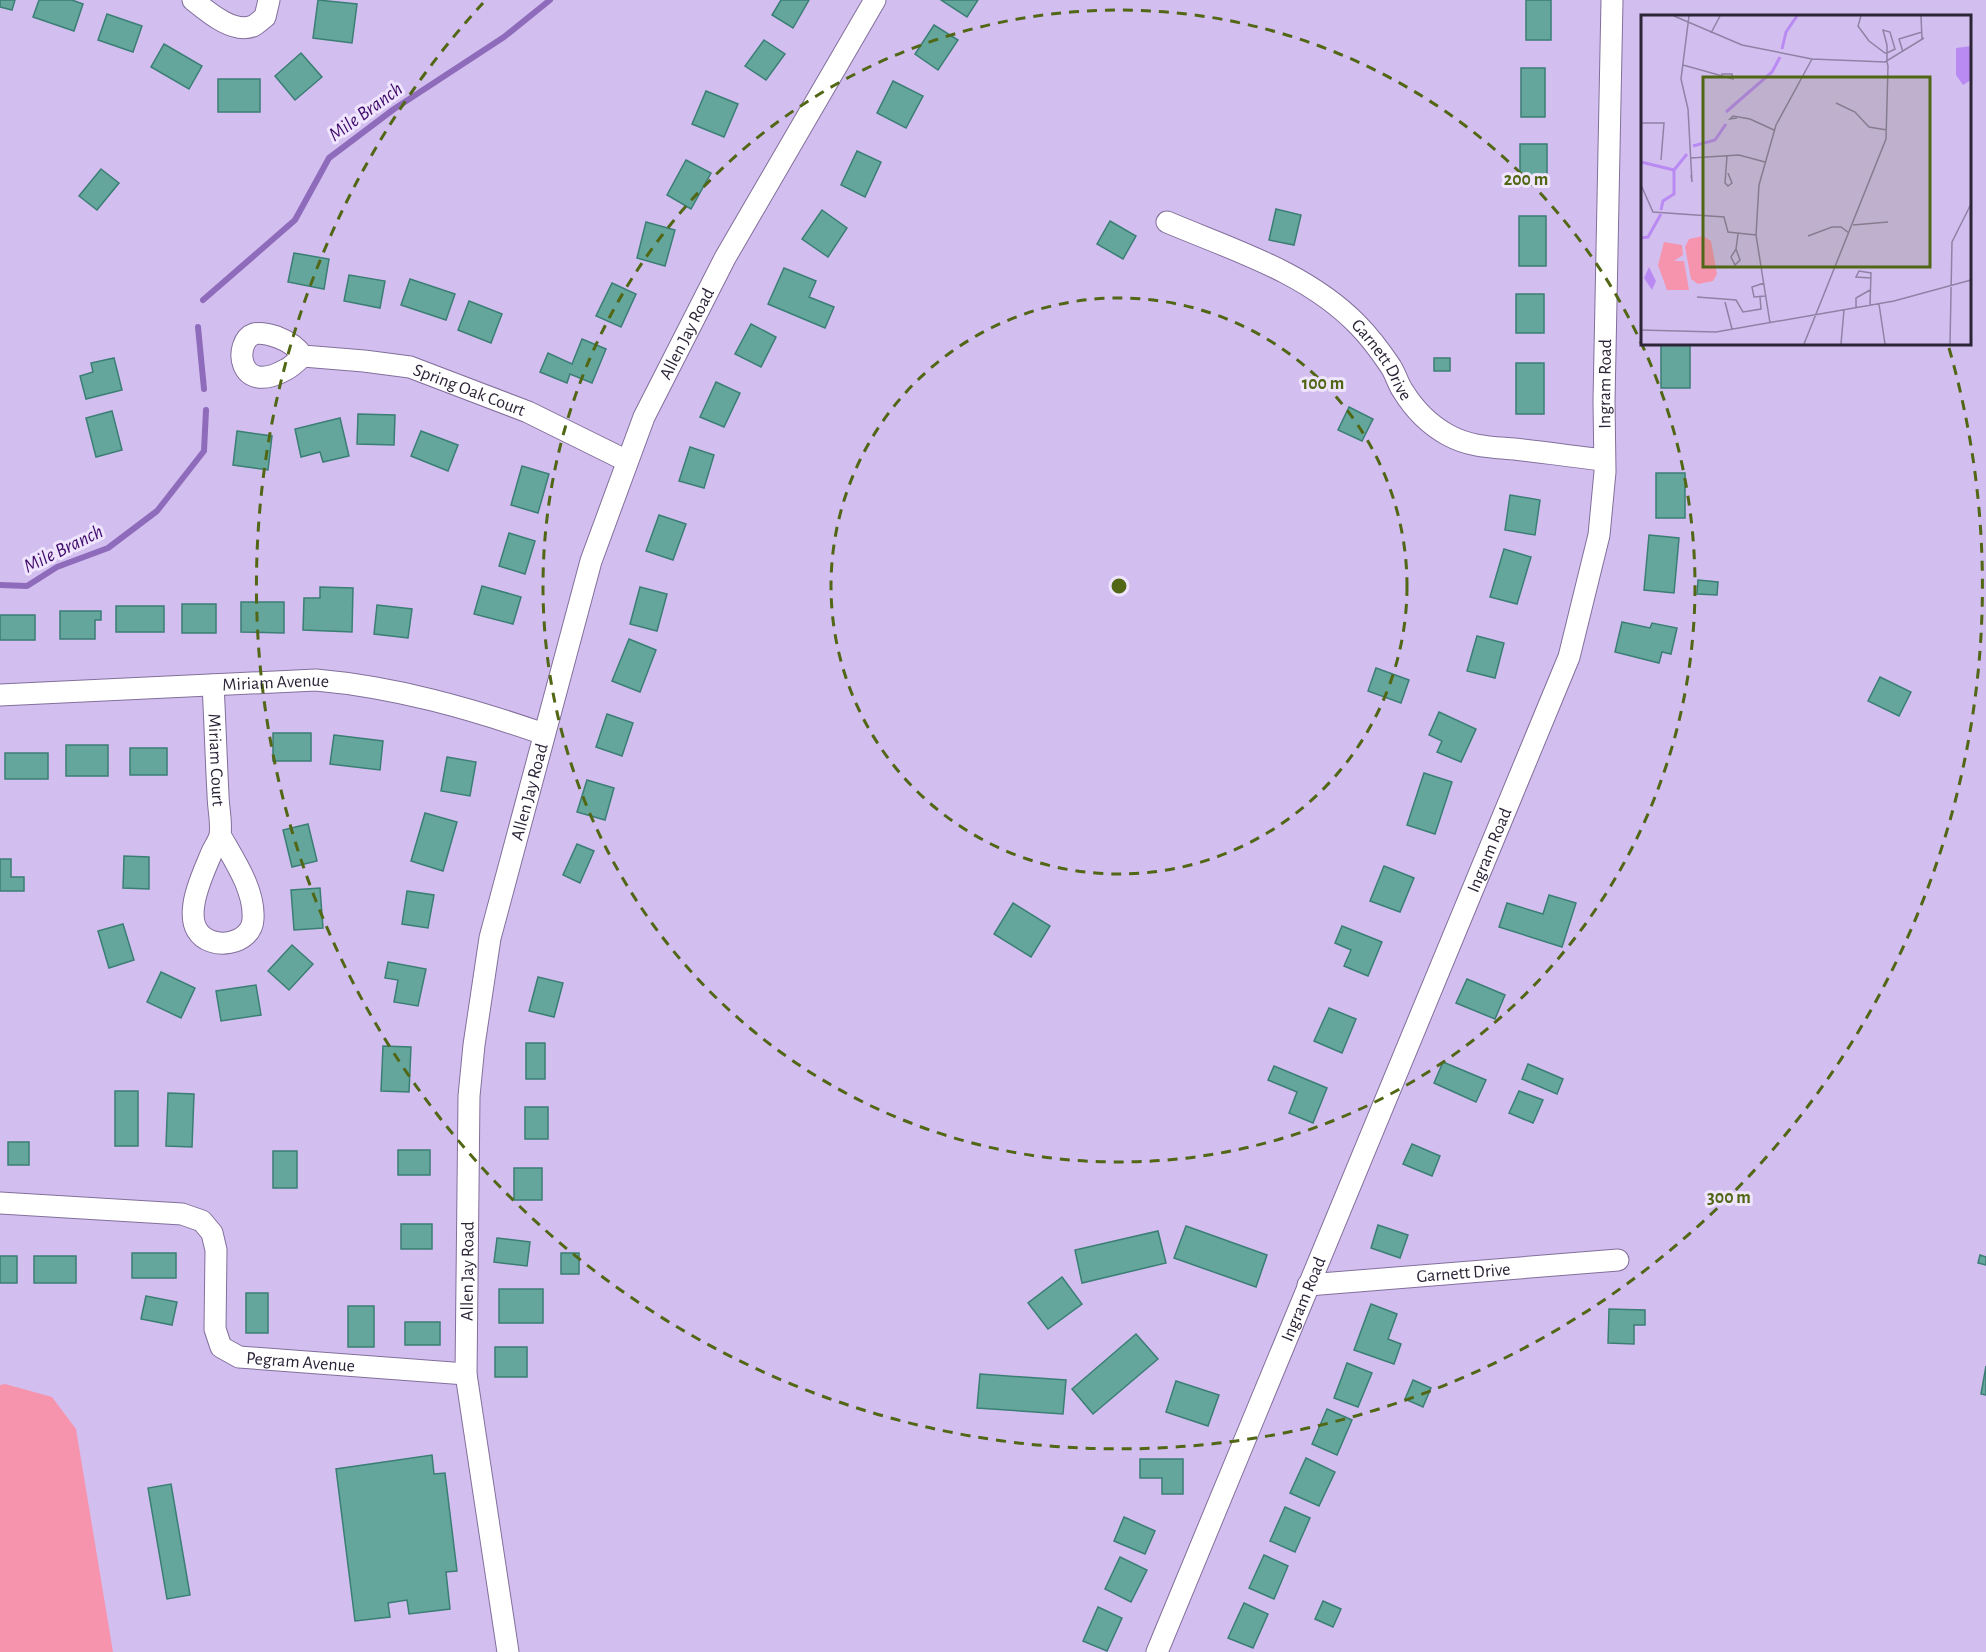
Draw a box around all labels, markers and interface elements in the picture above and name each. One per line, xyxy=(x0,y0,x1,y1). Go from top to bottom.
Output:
inset map xyxy=(1641,15,1971,345)
water label: Mile Branch xyxy=(325,79,406,145)
text: 200 m xyxy=(1504,171,1548,189)
street label: Allen Jay Road xyxy=(657,285,718,383)
street label: Garnett Drive xyxy=(1348,316,1415,404)
street label: Ingram Road xyxy=(1596,339,1615,429)
street label: Spring Oak Court xyxy=(411,361,528,420)
text: 100 m xyxy=(1302,375,1344,393)
water label: Mile Branch xyxy=(21,521,106,577)
centre of rings xyxy=(1109,576,1129,596)
street label: Miriam Avenue xyxy=(222,672,330,694)
street label: Miriam Court xyxy=(204,713,227,807)
street label: Allen Jay Road xyxy=(509,742,552,843)
street label: Ingram Road xyxy=(1465,806,1515,895)
text: 300 m xyxy=(1707,1189,1751,1207)
street label: Allen Jay Road xyxy=(459,1221,478,1321)
street label: Ingram Road xyxy=(1279,1255,1330,1344)
street label: Garnett Drive xyxy=(1416,1261,1511,1286)
street label: Pegram Avenue xyxy=(245,1350,356,1376)

